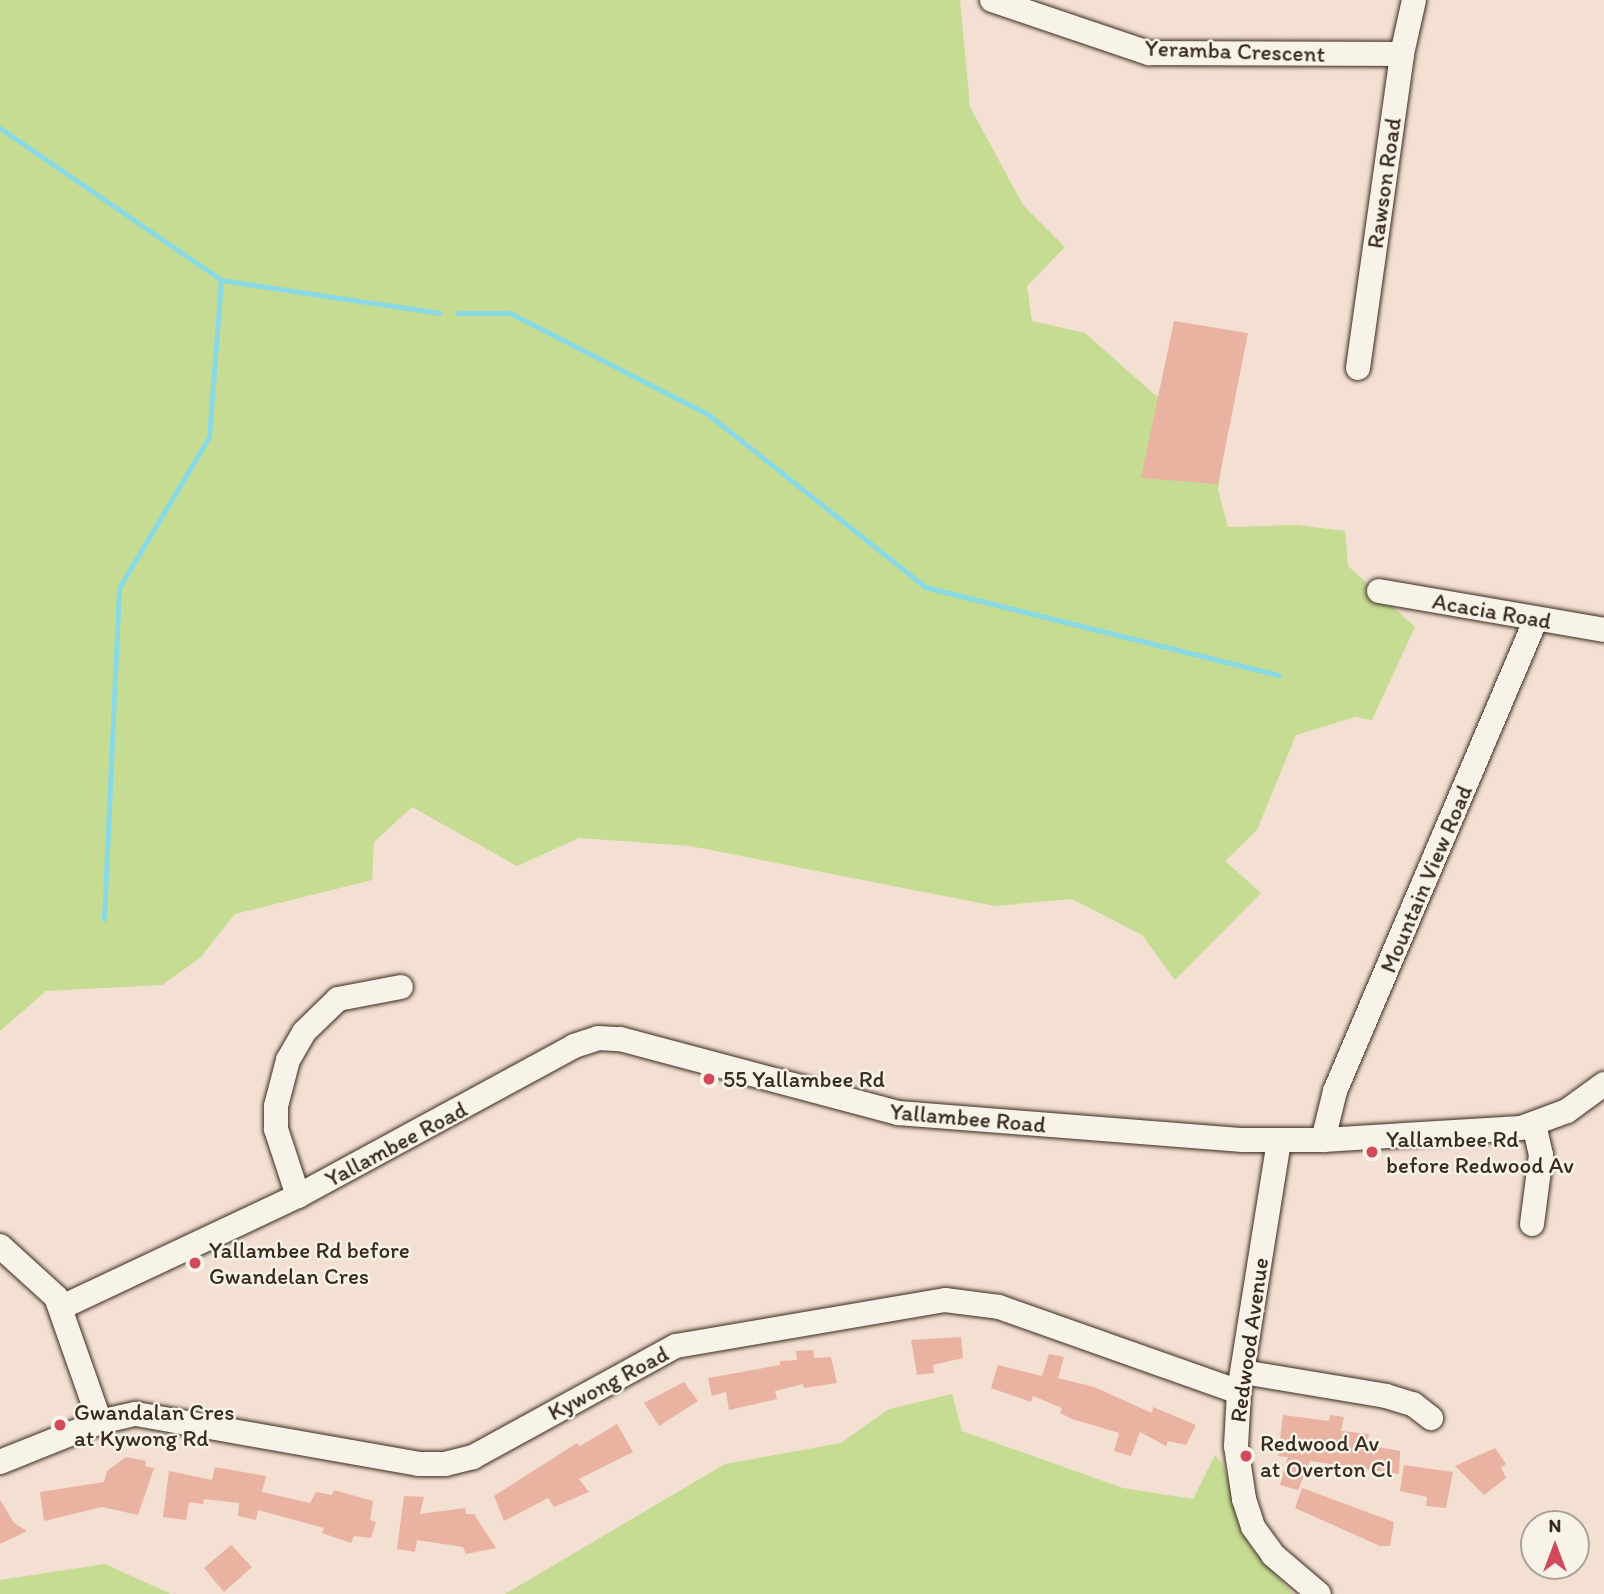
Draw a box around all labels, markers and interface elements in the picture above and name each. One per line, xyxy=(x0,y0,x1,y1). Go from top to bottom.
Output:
street label: Yeramba Crescent xyxy=(1144,34,1326,68)
street label: Rawson Road xyxy=(1361,116,1407,250)
street label: Acacia Road xyxy=(1430,587,1554,635)
street label: Mountain View Road xyxy=(1374,781,1478,977)
place label: 55 Yallambee Rd xyxy=(723,1065,885,1093)
marker: 55 Yallambee Rd xyxy=(701,1071,717,1087)
street label: Yallambee Road xyxy=(321,1095,471,1193)
street label: Yallambee Road xyxy=(889,1097,1047,1139)
place label: Yallambee Rd before Redwood Av xyxy=(1386,1125,1574,1179)
marker: Yallambee Rd before Redwood Av xyxy=(1364,1144,1380,1160)
place label: Yallambee Rd before Gwandelan Cres xyxy=(209,1236,411,1290)
marker: Yallambee Rd before Gwandelan Cres xyxy=(187,1255,203,1271)
street label: Redwood Avenue xyxy=(1224,1256,1274,1424)
street label: Kywong Road xyxy=(543,1340,673,1426)
place label: Gwandalan Cres at Kywong Rd xyxy=(74,1398,234,1452)
marker: Gwandalan Cres at Kywong Rd xyxy=(52,1417,68,1433)
place label: Redwood Av at Overton Cl xyxy=(1260,1429,1392,1483)
marker: Redwood Av at Overton Cl xyxy=(1238,1448,1254,1464)
north arrow xyxy=(1520,1510,1590,1580)
text: N xyxy=(1549,1514,1561,1537)

